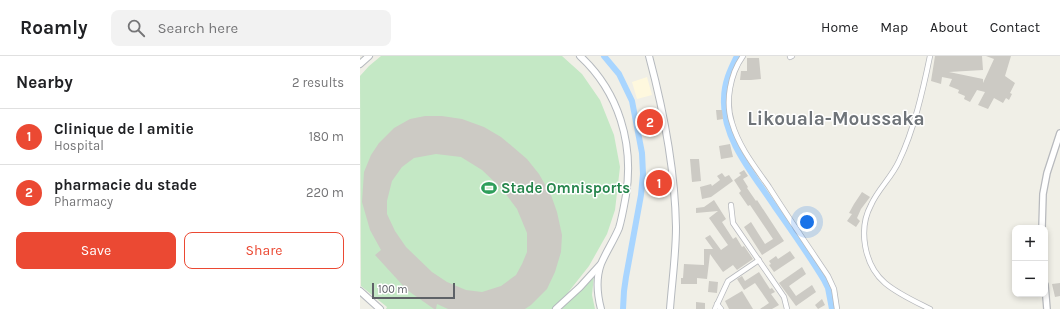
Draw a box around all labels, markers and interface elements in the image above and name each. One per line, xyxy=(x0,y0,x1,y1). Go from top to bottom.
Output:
search box xyxy=(111,10,391,46)
text: Roamly xyxy=(20,17,87,39)
icon: search xyxy=(125,17,147,39)
text: Search here xyxy=(157,19,238,37)
text: Home xyxy=(821,19,858,36)
text: Map xyxy=(880,19,908,36)
text: About xyxy=(930,19,968,36)
text: Contact xyxy=(990,19,1040,36)
text: Nearby xyxy=(16,72,73,92)
text: 2 results xyxy=(292,75,344,90)
pin: 2 xyxy=(637,107,663,137)
district label: Likouala-Moussaka xyxy=(747,108,925,130)
text: Clinique de l amitie xyxy=(54,120,194,138)
text: 1 xyxy=(27,129,31,144)
text: 180 m xyxy=(309,129,344,144)
text: Hospital xyxy=(54,138,104,153)
pin: 1 xyxy=(646,168,672,198)
text: pharmacie du stade xyxy=(54,176,197,194)
sports icon: Stade Omnisports xyxy=(480,179,498,197)
place label: Stade Omnisports xyxy=(501,179,630,197)
text: 2 xyxy=(25,185,33,200)
text: 220 m xyxy=(306,185,344,200)
text: Pharmacy xyxy=(54,194,113,209)
your location xyxy=(797,212,817,232)
map controls xyxy=(1012,225,1048,297)
button: + xyxy=(1012,225,1048,261)
button: Save xyxy=(16,232,176,269)
button: Share xyxy=(184,232,344,269)
button: − xyxy=(1012,261,1048,297)
scale bar xyxy=(372,281,455,300)
text: 100 m xyxy=(378,283,408,296)

